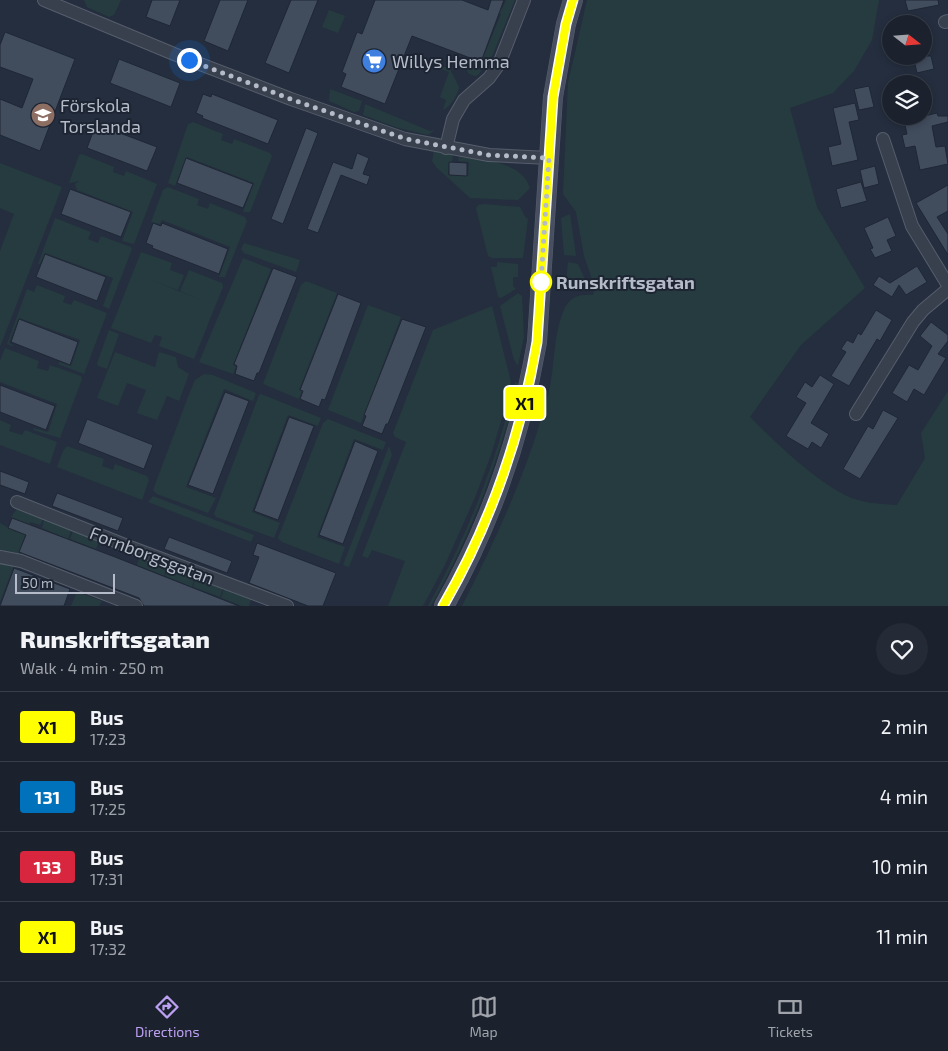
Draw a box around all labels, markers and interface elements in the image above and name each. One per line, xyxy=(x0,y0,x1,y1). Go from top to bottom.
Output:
north arrow xyxy=(882,15,932,65)
map controls xyxy=(882,15,932,125)
your location xyxy=(177,48,202,73)
supermarket icon: Willys Hemma xyxy=(361,48,387,74)
place label: Willys Hemma xyxy=(392,50,510,72)
button: layers xyxy=(882,75,932,125)
place label: Förskola Torslanda xyxy=(60,94,141,137)
school or university icon: Förskola Torslanda xyxy=(30,102,56,128)
marker: Runskriftsgatan xyxy=(530,271,552,293)
place label: Runskriftsgatan xyxy=(556,271,695,293)
line badge: X1 xyxy=(502,387,548,419)
text: X1 xyxy=(515,392,535,414)
street label: Fornborgsgatan xyxy=(87,521,217,589)
scale bar xyxy=(15,571,115,594)
text: 50 m xyxy=(22,574,53,591)
button: heart xyxy=(876,623,928,675)
text: Runskriftsgatan xyxy=(20,624,210,653)
text: Walk · 4 min · 250 m xyxy=(20,658,164,677)
text: Bus xyxy=(90,706,124,729)
text: 2 min xyxy=(881,715,928,738)
text: X1 xyxy=(38,716,57,738)
text: 17:23 xyxy=(90,729,126,748)
text: Bus xyxy=(90,776,124,799)
text: 4 min xyxy=(880,785,928,808)
text: 131 xyxy=(35,786,60,808)
text: 17:25 xyxy=(90,799,126,818)
text: Bus xyxy=(90,846,124,869)
text: 10 min xyxy=(872,855,928,878)
text: 133 xyxy=(33,856,62,878)
text: 17:31 xyxy=(90,869,124,888)
text: Bus xyxy=(90,916,124,939)
text: 11 min xyxy=(876,925,928,948)
text: X1 xyxy=(38,926,57,948)
text: 17:32 xyxy=(90,939,126,958)
tab: Directions xyxy=(135,993,200,1040)
tab: Map xyxy=(470,993,498,1040)
tab: Tickets xyxy=(768,993,813,1040)

